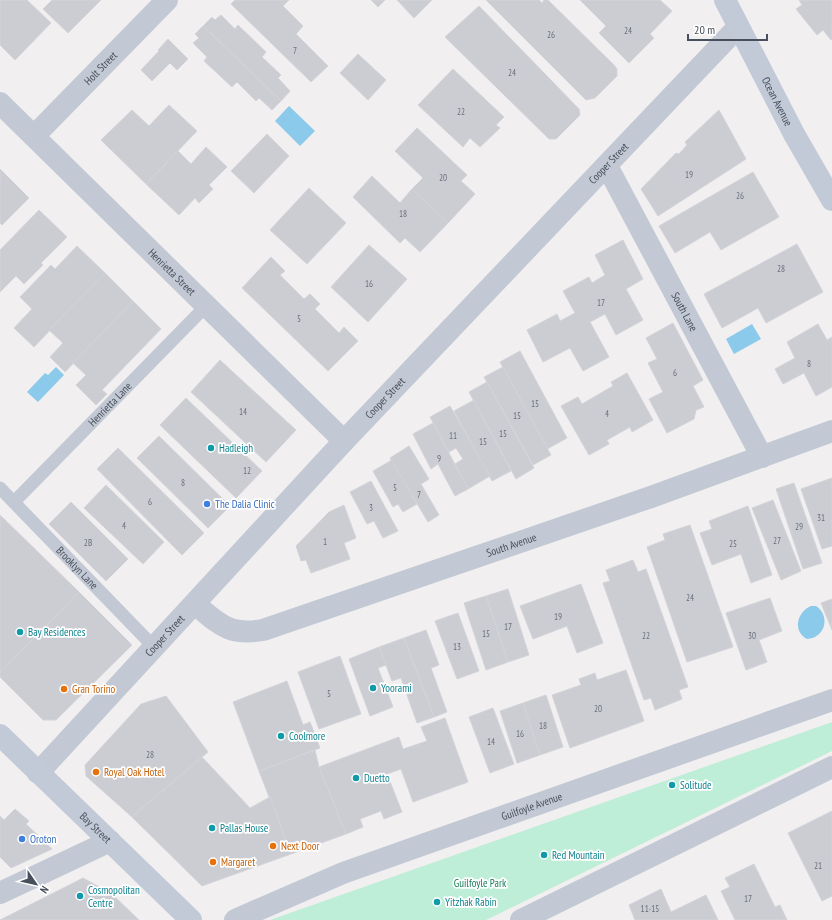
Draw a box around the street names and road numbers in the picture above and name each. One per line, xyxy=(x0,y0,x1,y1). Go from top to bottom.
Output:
street label: Holt Street xyxy=(81,48,120,88)
street label: Ocean Avenue xyxy=(759,74,796,129)
street label: Cooper Street xyxy=(585,140,631,187)
street label: Henrietta Street xyxy=(145,246,199,298)
street label: South Lane xyxy=(668,289,701,334)
street label: Cooper Street xyxy=(362,374,408,421)
street label: Henrietta Lane xyxy=(85,379,135,429)
street label: South Avenue xyxy=(484,530,539,560)
street label: Brooklyn Lane xyxy=(53,543,101,592)
street label: Cooper Street xyxy=(142,612,187,659)
street label: Guilfoyle Avenue xyxy=(499,789,565,823)
street label: Bay Street xyxy=(77,809,114,846)

